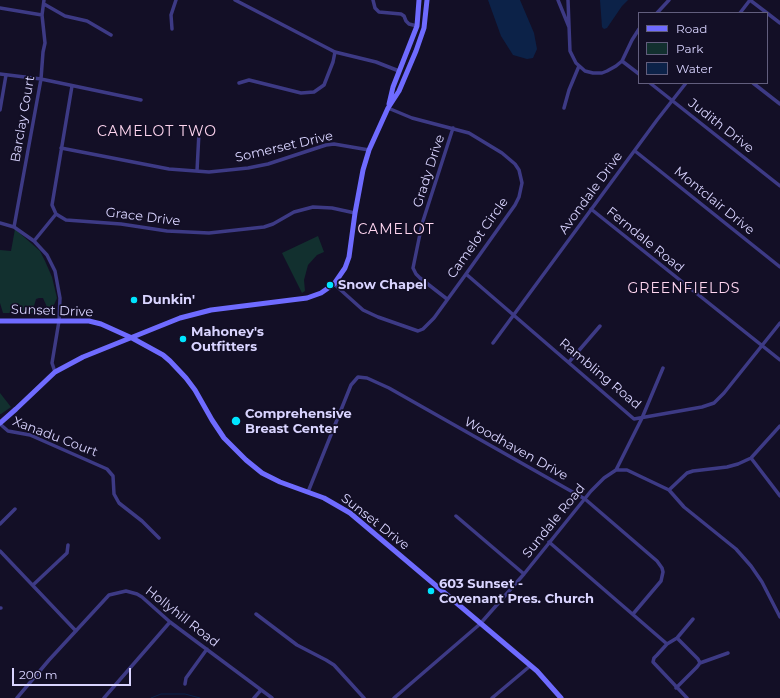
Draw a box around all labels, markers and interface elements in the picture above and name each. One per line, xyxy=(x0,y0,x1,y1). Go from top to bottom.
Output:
legend xyxy=(638,12,768,84)
text: Road xyxy=(676,21,707,36)
text: Park xyxy=(676,41,703,56)
text: Water xyxy=(676,61,712,76)
street label: Barclay Court xyxy=(8,75,38,163)
street label: Judith Drive xyxy=(685,96,757,156)
district label: CAMELOT TWO xyxy=(97,124,217,140)
street label: Somerset Drive xyxy=(234,128,334,166)
street label: Grady Drive xyxy=(410,133,448,209)
street label: Avondale Drive xyxy=(556,149,626,237)
street label: Montclair Drive xyxy=(671,164,757,238)
street label: Camelot Circle xyxy=(444,195,512,281)
street label: Ferndale Road xyxy=(603,204,687,276)
street label: Grace Drive xyxy=(105,205,181,229)
district label: CAMELOT xyxy=(357,222,435,238)
place label: Snow Chapel xyxy=(338,277,427,293)
marker: Snow Chapel xyxy=(325,280,335,290)
district label: GREENFIELDS xyxy=(628,281,740,297)
place label: Dunkin' xyxy=(142,292,195,308)
marker: Dunkin' xyxy=(129,295,139,305)
street label: Sunset Drive xyxy=(11,302,93,320)
place label: Mahoney's Outfitters xyxy=(191,324,264,355)
marker: Mahoney's Outfitters xyxy=(178,334,188,344)
street label: Rambling Road xyxy=(556,335,644,413)
place label: Comprehensive Breast Center xyxy=(245,406,352,437)
street label: Xanadu Court xyxy=(10,414,100,460)
street label: Woodhaven Drive xyxy=(461,414,571,484)
marker: Comprehensive Breast Center xyxy=(230,415,242,427)
street label: Sundale Road xyxy=(519,481,589,561)
street label: Sunset Drive xyxy=(338,490,412,554)
place label: 603 Sunset - Covenant Pres. Church xyxy=(439,576,594,607)
street label: Hollyhill Road xyxy=(142,583,222,651)
marker: 603 Sunset - Covenant Pres. Church xyxy=(426,586,436,596)
scale bar xyxy=(14,660,133,686)
text: 200 m xyxy=(19,667,58,682)

